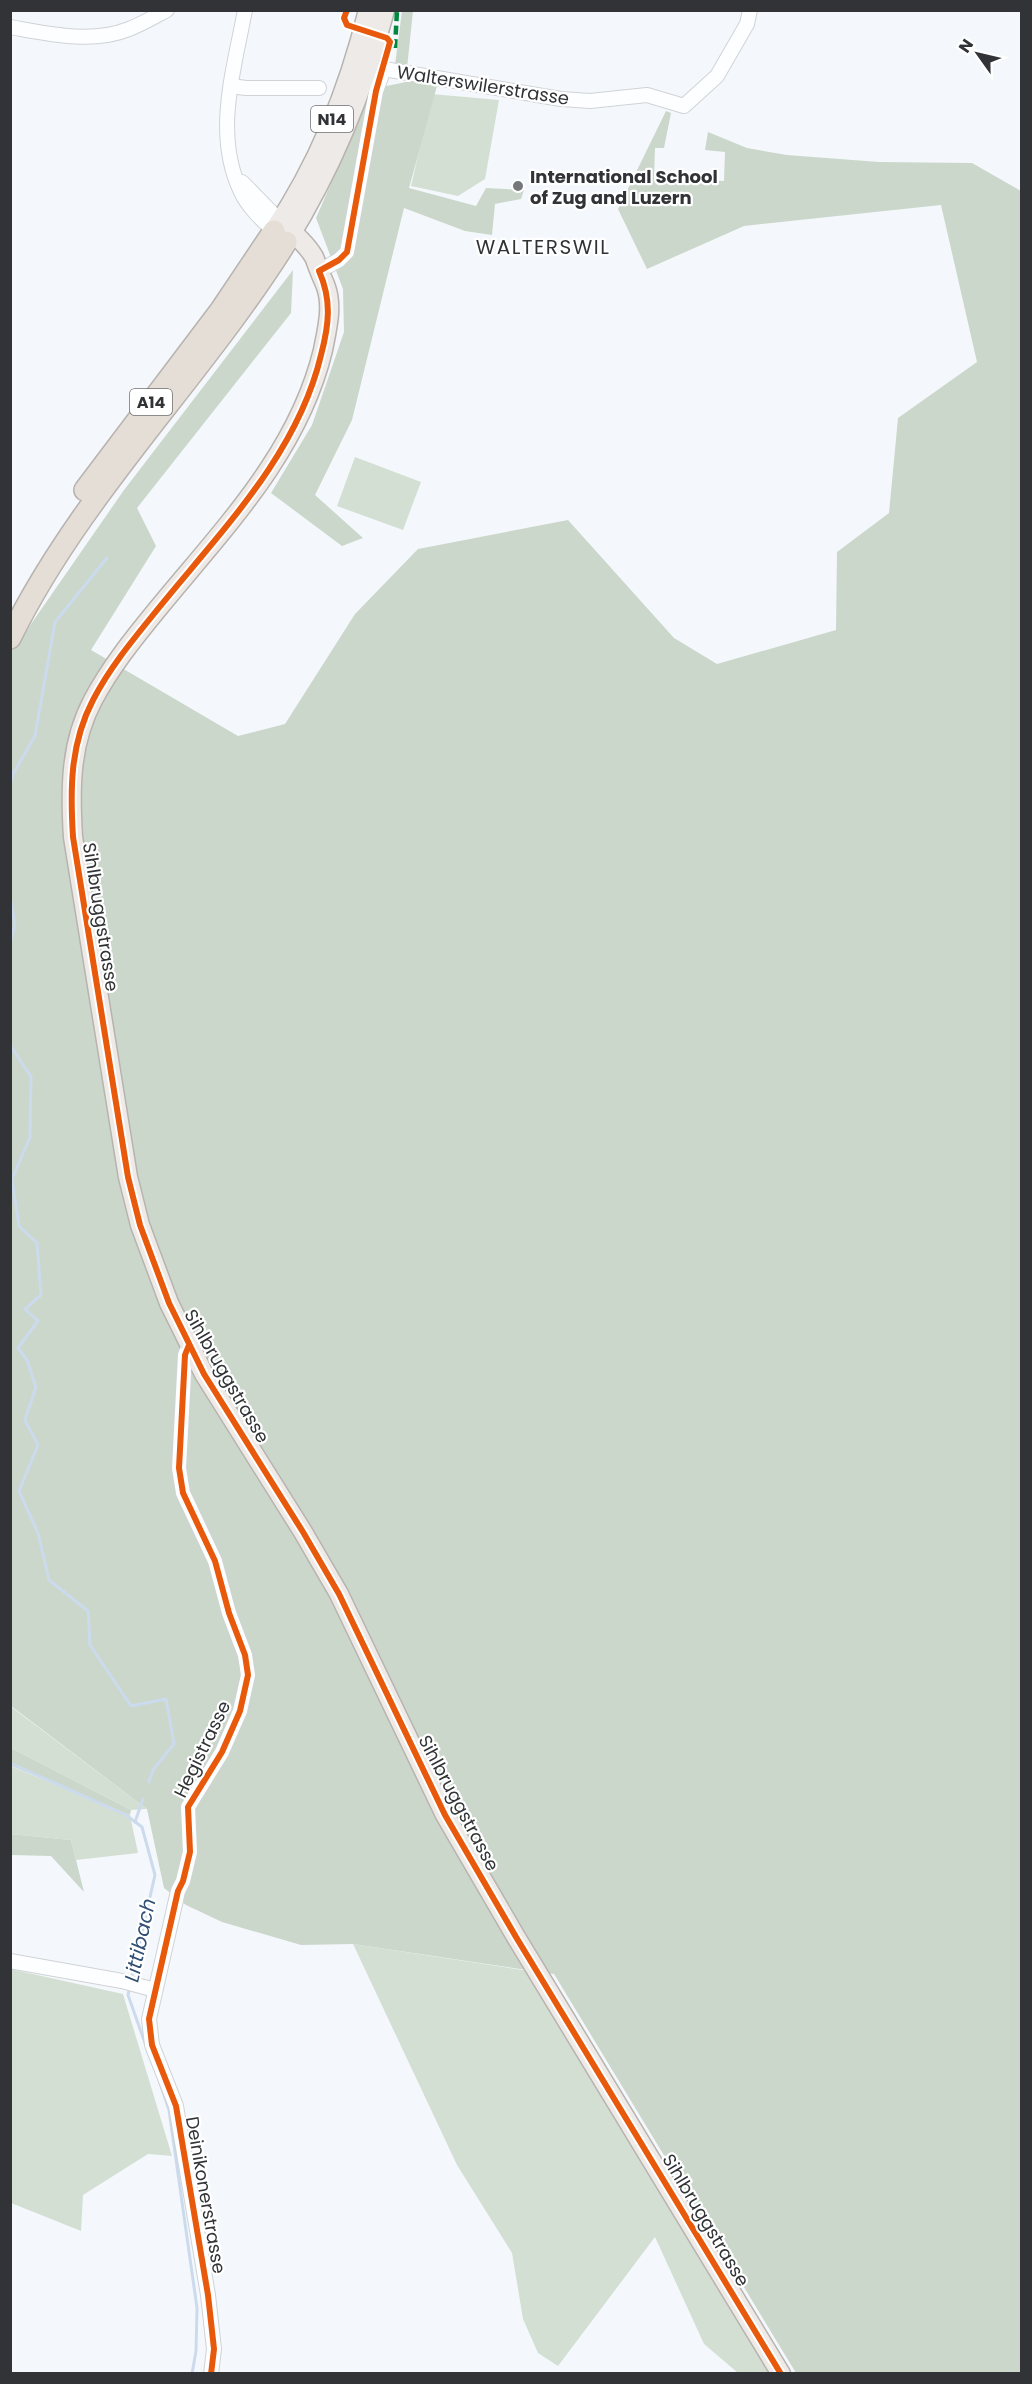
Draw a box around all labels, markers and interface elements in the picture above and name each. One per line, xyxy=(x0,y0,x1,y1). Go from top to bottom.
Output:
north arrow xyxy=(948,24,1008,84)
text: N xyxy=(953,34,979,57)
street label: Walterswilerstrasse xyxy=(395,59,571,111)
road number: N14 xyxy=(311,106,353,132)
place label: International School of Zug and Luzern xyxy=(530,164,718,210)
marker: International School of Zug and Luzern xyxy=(511,179,525,193)
district label: WALTERSWIL xyxy=(476,233,610,261)
road number: A14 xyxy=(130,389,172,415)
street label: Sihlbruggstrasse xyxy=(77,841,125,993)
street label: Sihlbruggstrasse xyxy=(179,1305,275,1447)
street label: Hegistrasse xyxy=(168,1696,236,1802)
street label: Sihlbruggstrasse xyxy=(413,1731,505,1875)
water label: Littibach xyxy=(117,1896,163,1984)
street label: Deinikonerstrasse xyxy=(180,2114,232,2276)
street label: Sihlbruggstrasse xyxy=(657,2149,755,2291)

